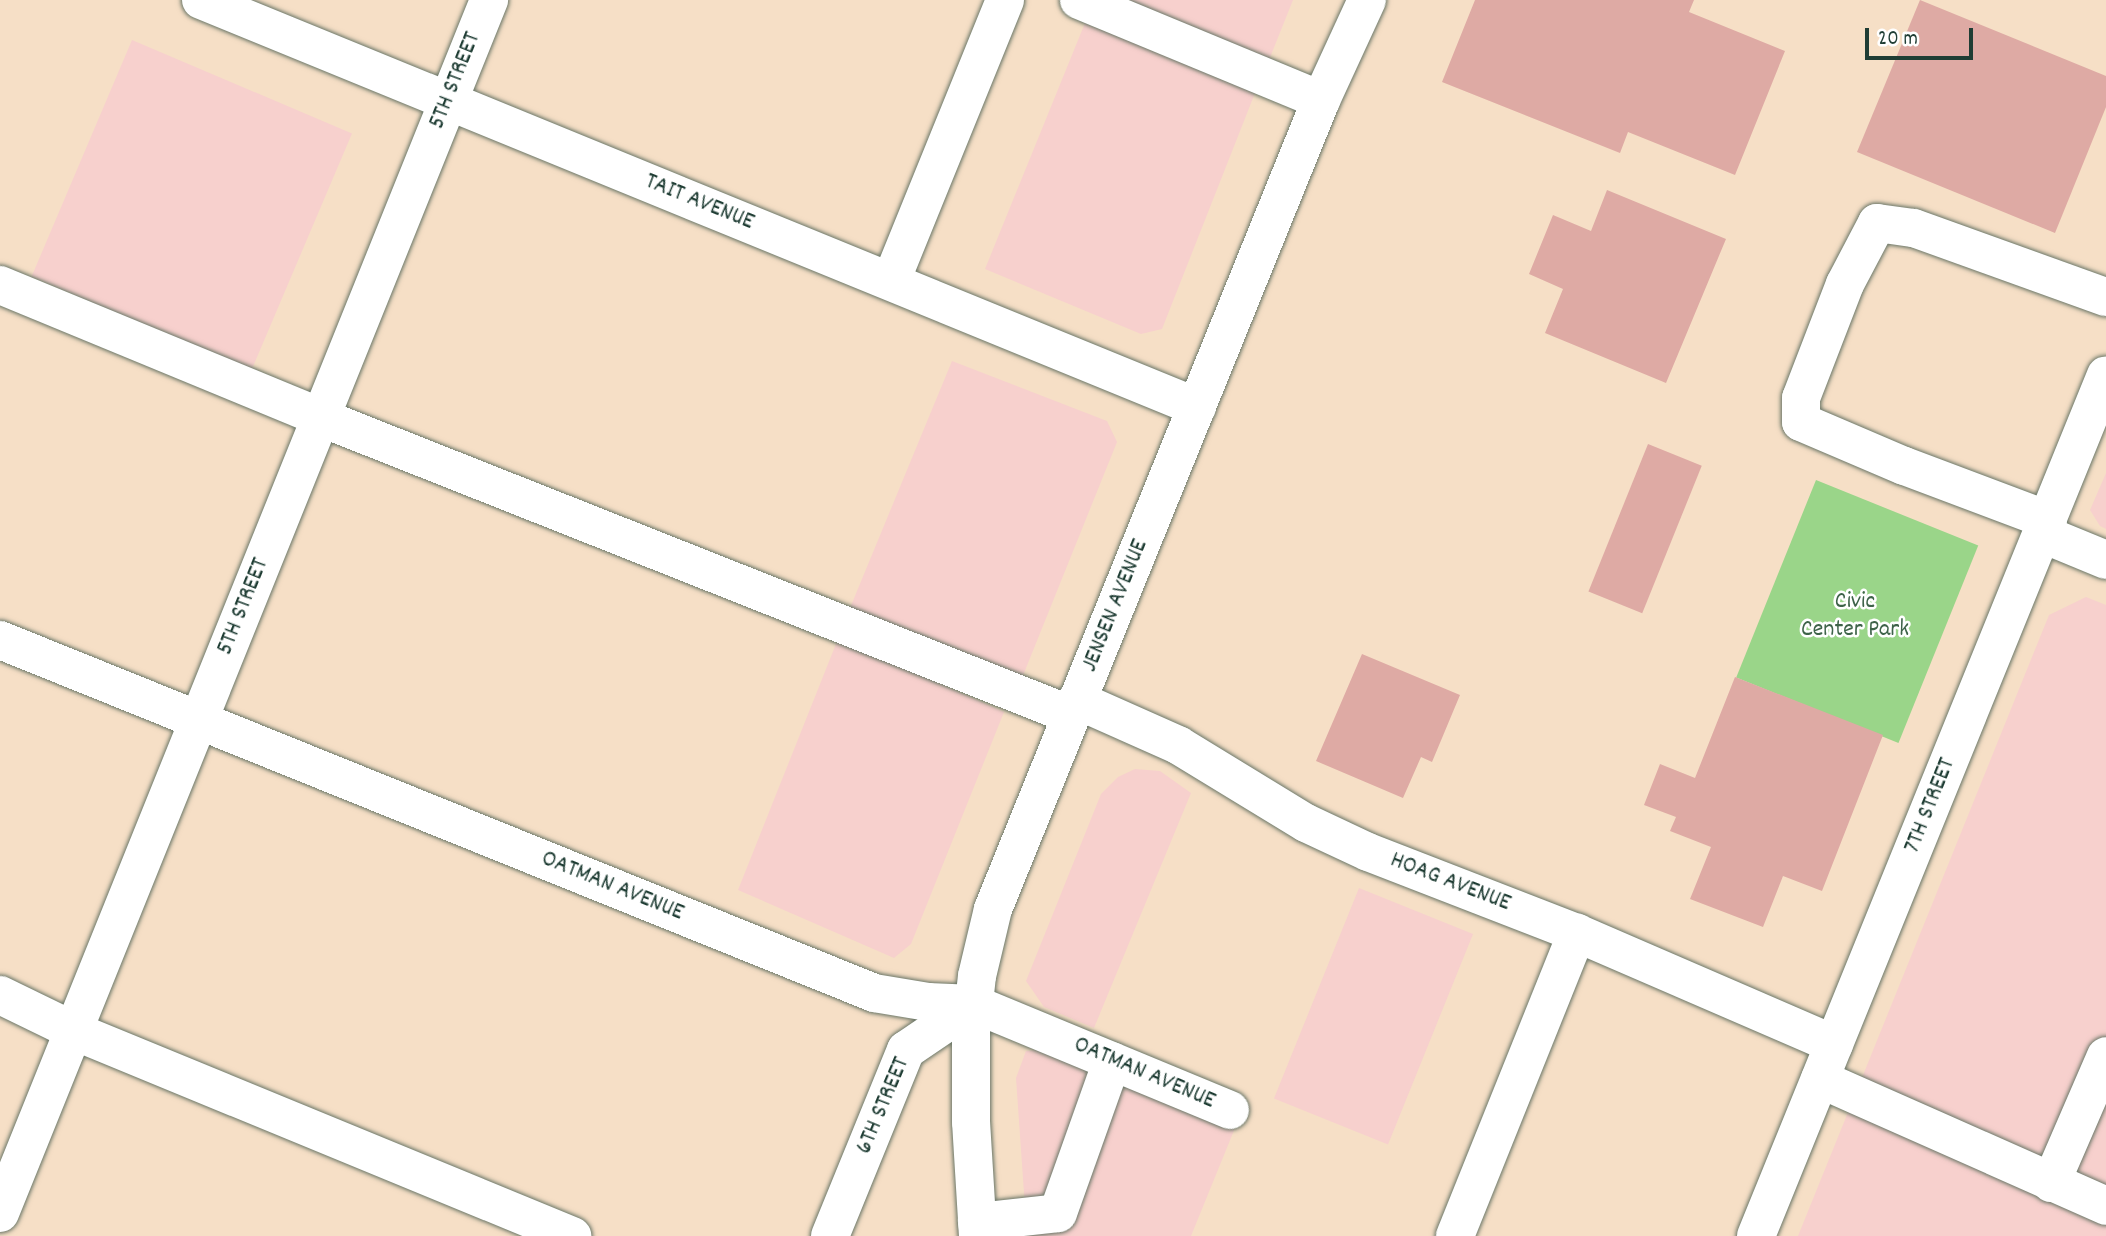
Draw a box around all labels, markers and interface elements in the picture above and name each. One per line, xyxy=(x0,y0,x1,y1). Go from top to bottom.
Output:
scale bar xyxy=(1868,14,1976,58)
text: 20 m xyxy=(1878,25,1918,55)
street label: 5TH STREET xyxy=(424,28,488,134)
street label: TAIT AVENUE xyxy=(640,168,758,238)
street label: JENSEN AVENUE xyxy=(1076,536,1156,676)
street label: 5TH STREET xyxy=(212,554,276,660)
park label: Civic Center Park xyxy=(1801,589,1909,645)
street label: 7TH STREET xyxy=(1899,754,1963,858)
street label: OATMAN AVENUE xyxy=(537,845,687,929)
street label: HOAG AVENUE xyxy=(1386,847,1514,919)
street label: OATMAN AVENUE xyxy=(1069,1031,1219,1117)
street label: 6TH STREET xyxy=(851,1053,917,1159)

